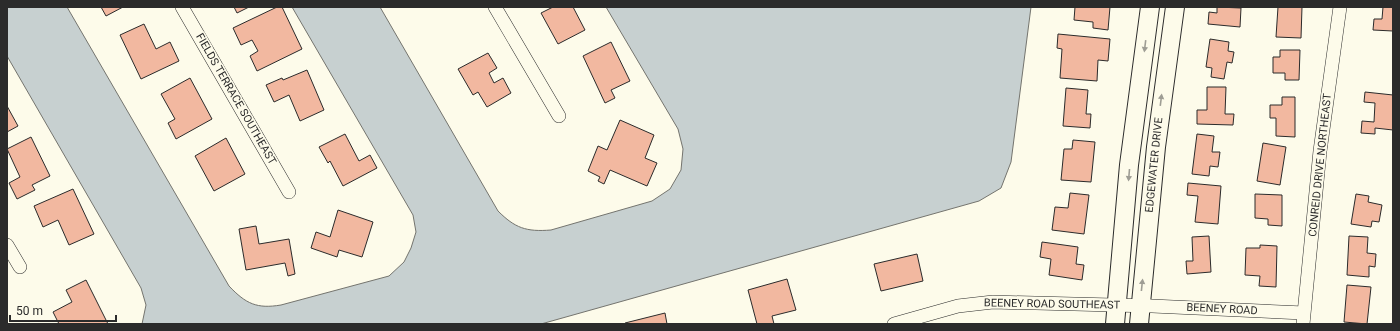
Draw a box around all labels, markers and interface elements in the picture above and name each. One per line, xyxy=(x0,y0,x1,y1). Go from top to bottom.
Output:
street label: FIELDS TERRACE SOUTHEAST xyxy=(193,31,279,167)
one-way arrow xyxy=(1142,40,1148,52)
street label: CONREID DRIVE NORTHEAST xyxy=(1306,92,1334,237)
one-way arrow xyxy=(1158,94,1164,106)
street label: EDGEWATER DRIVE xyxy=(1143,117,1165,213)
one-way arrow xyxy=(1125,169,1132,181)
one-way arrow xyxy=(1139,279,1145,291)
street label: BEENEY ROAD SOUTHEAST xyxy=(984,296,1121,312)
scale bar xyxy=(10,297,116,323)
street label: BEENEY ROAD xyxy=(1186,301,1258,317)
text: 50 m xyxy=(16,304,43,318)

